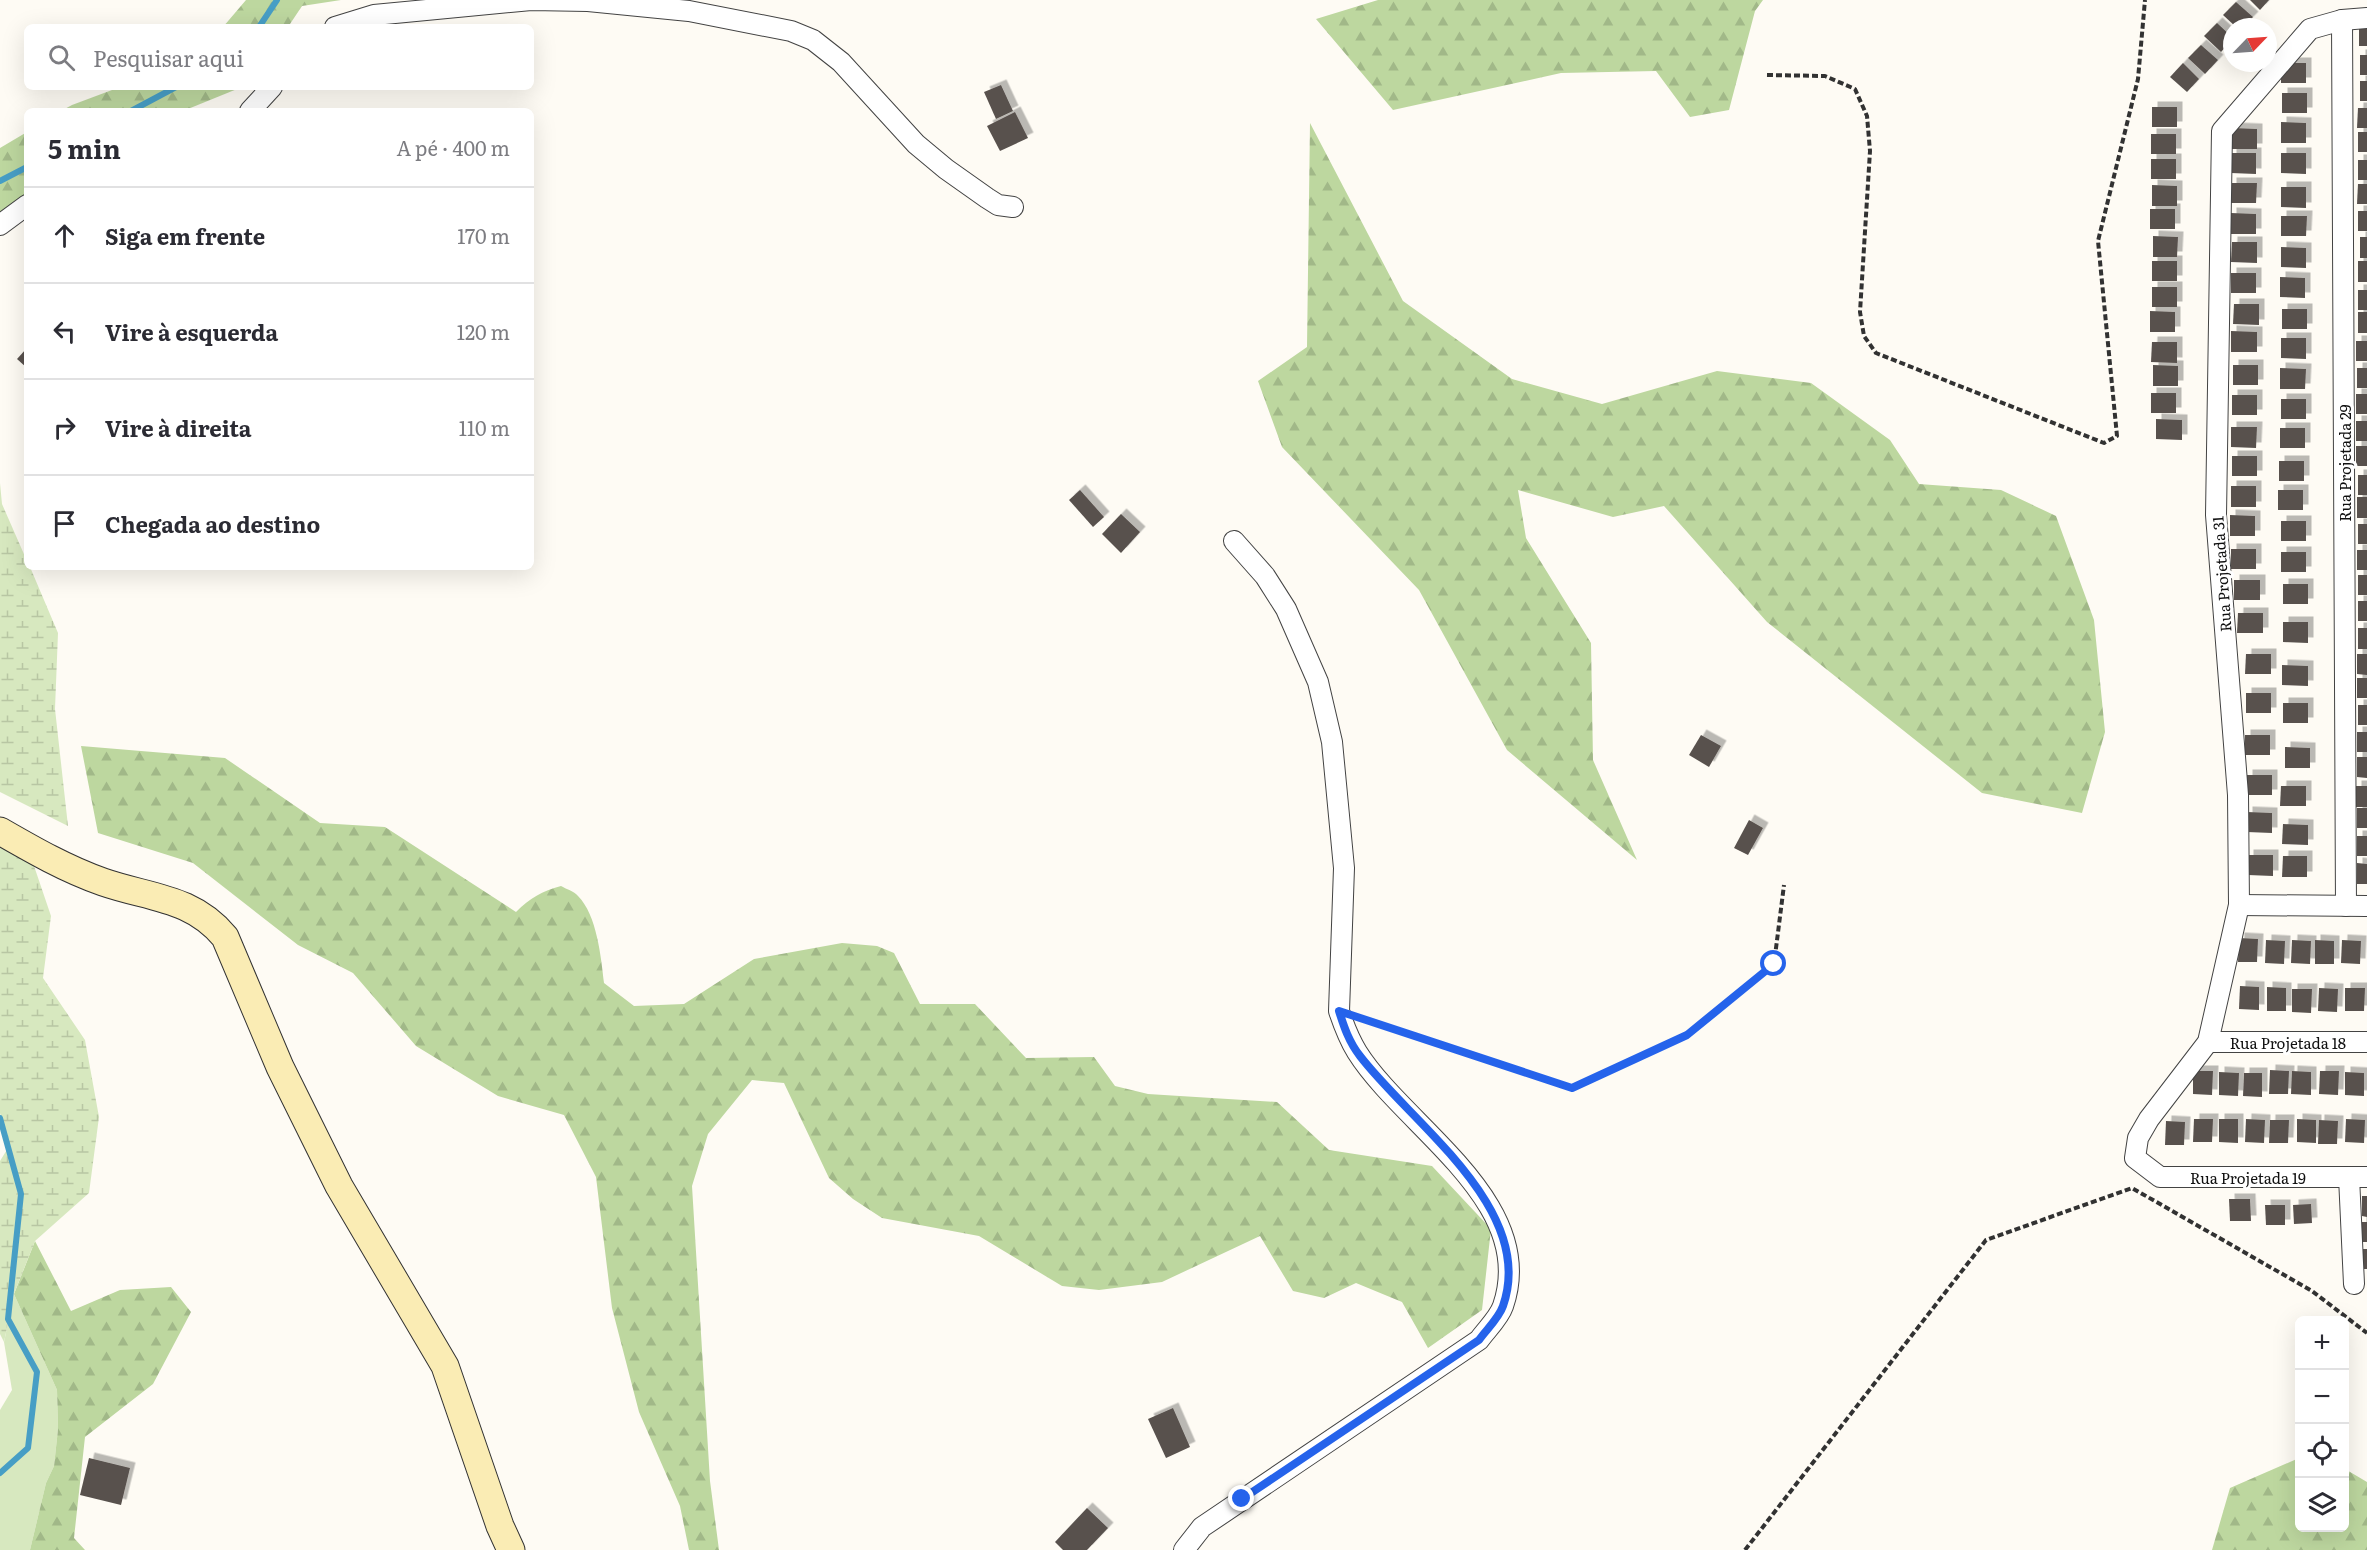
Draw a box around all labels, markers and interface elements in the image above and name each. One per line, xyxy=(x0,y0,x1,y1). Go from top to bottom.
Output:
north arrow xyxy=(2223,18,2277,72)
search box xyxy=(24,24,534,90)
icon: search xyxy=(45,41,78,74)
text: Pesquisar aqui xyxy=(93,41,244,74)
text: 5 min xyxy=(48,128,121,167)
text: A pé · 400 m xyxy=(396,132,510,162)
icon: ahead xyxy=(48,219,81,252)
text: Siga em frente xyxy=(105,219,265,252)
text: 170 m xyxy=(457,220,510,250)
icon: left xyxy=(48,315,81,348)
text: Vire à esquerda xyxy=(105,315,278,348)
text: 120 m xyxy=(457,316,510,346)
street label: Rua Projetada 29 xyxy=(2333,404,2356,522)
icon: right xyxy=(48,411,81,444)
text: Vire à direita xyxy=(105,411,252,444)
text: 110 m xyxy=(459,412,510,442)
icon: arrive xyxy=(48,507,81,540)
text: Chegada ao destino xyxy=(105,507,320,540)
street label: Rua Projetada 31 xyxy=(2205,515,2237,633)
route start xyxy=(1760,950,1786,976)
street label: Rua Projetada 18 xyxy=(2230,1031,2346,1054)
street label: Rua Projetada 19 xyxy=(2190,1166,2306,1189)
map controls xyxy=(2295,1316,2349,1532)
button: + xyxy=(2295,1316,2349,1370)
button: − xyxy=(2295,1370,2349,1424)
button: locate xyxy=(2295,1424,2349,1478)
button: layers xyxy=(2295,1478,2349,1532)
route end xyxy=(1228,1485,1254,1511)

